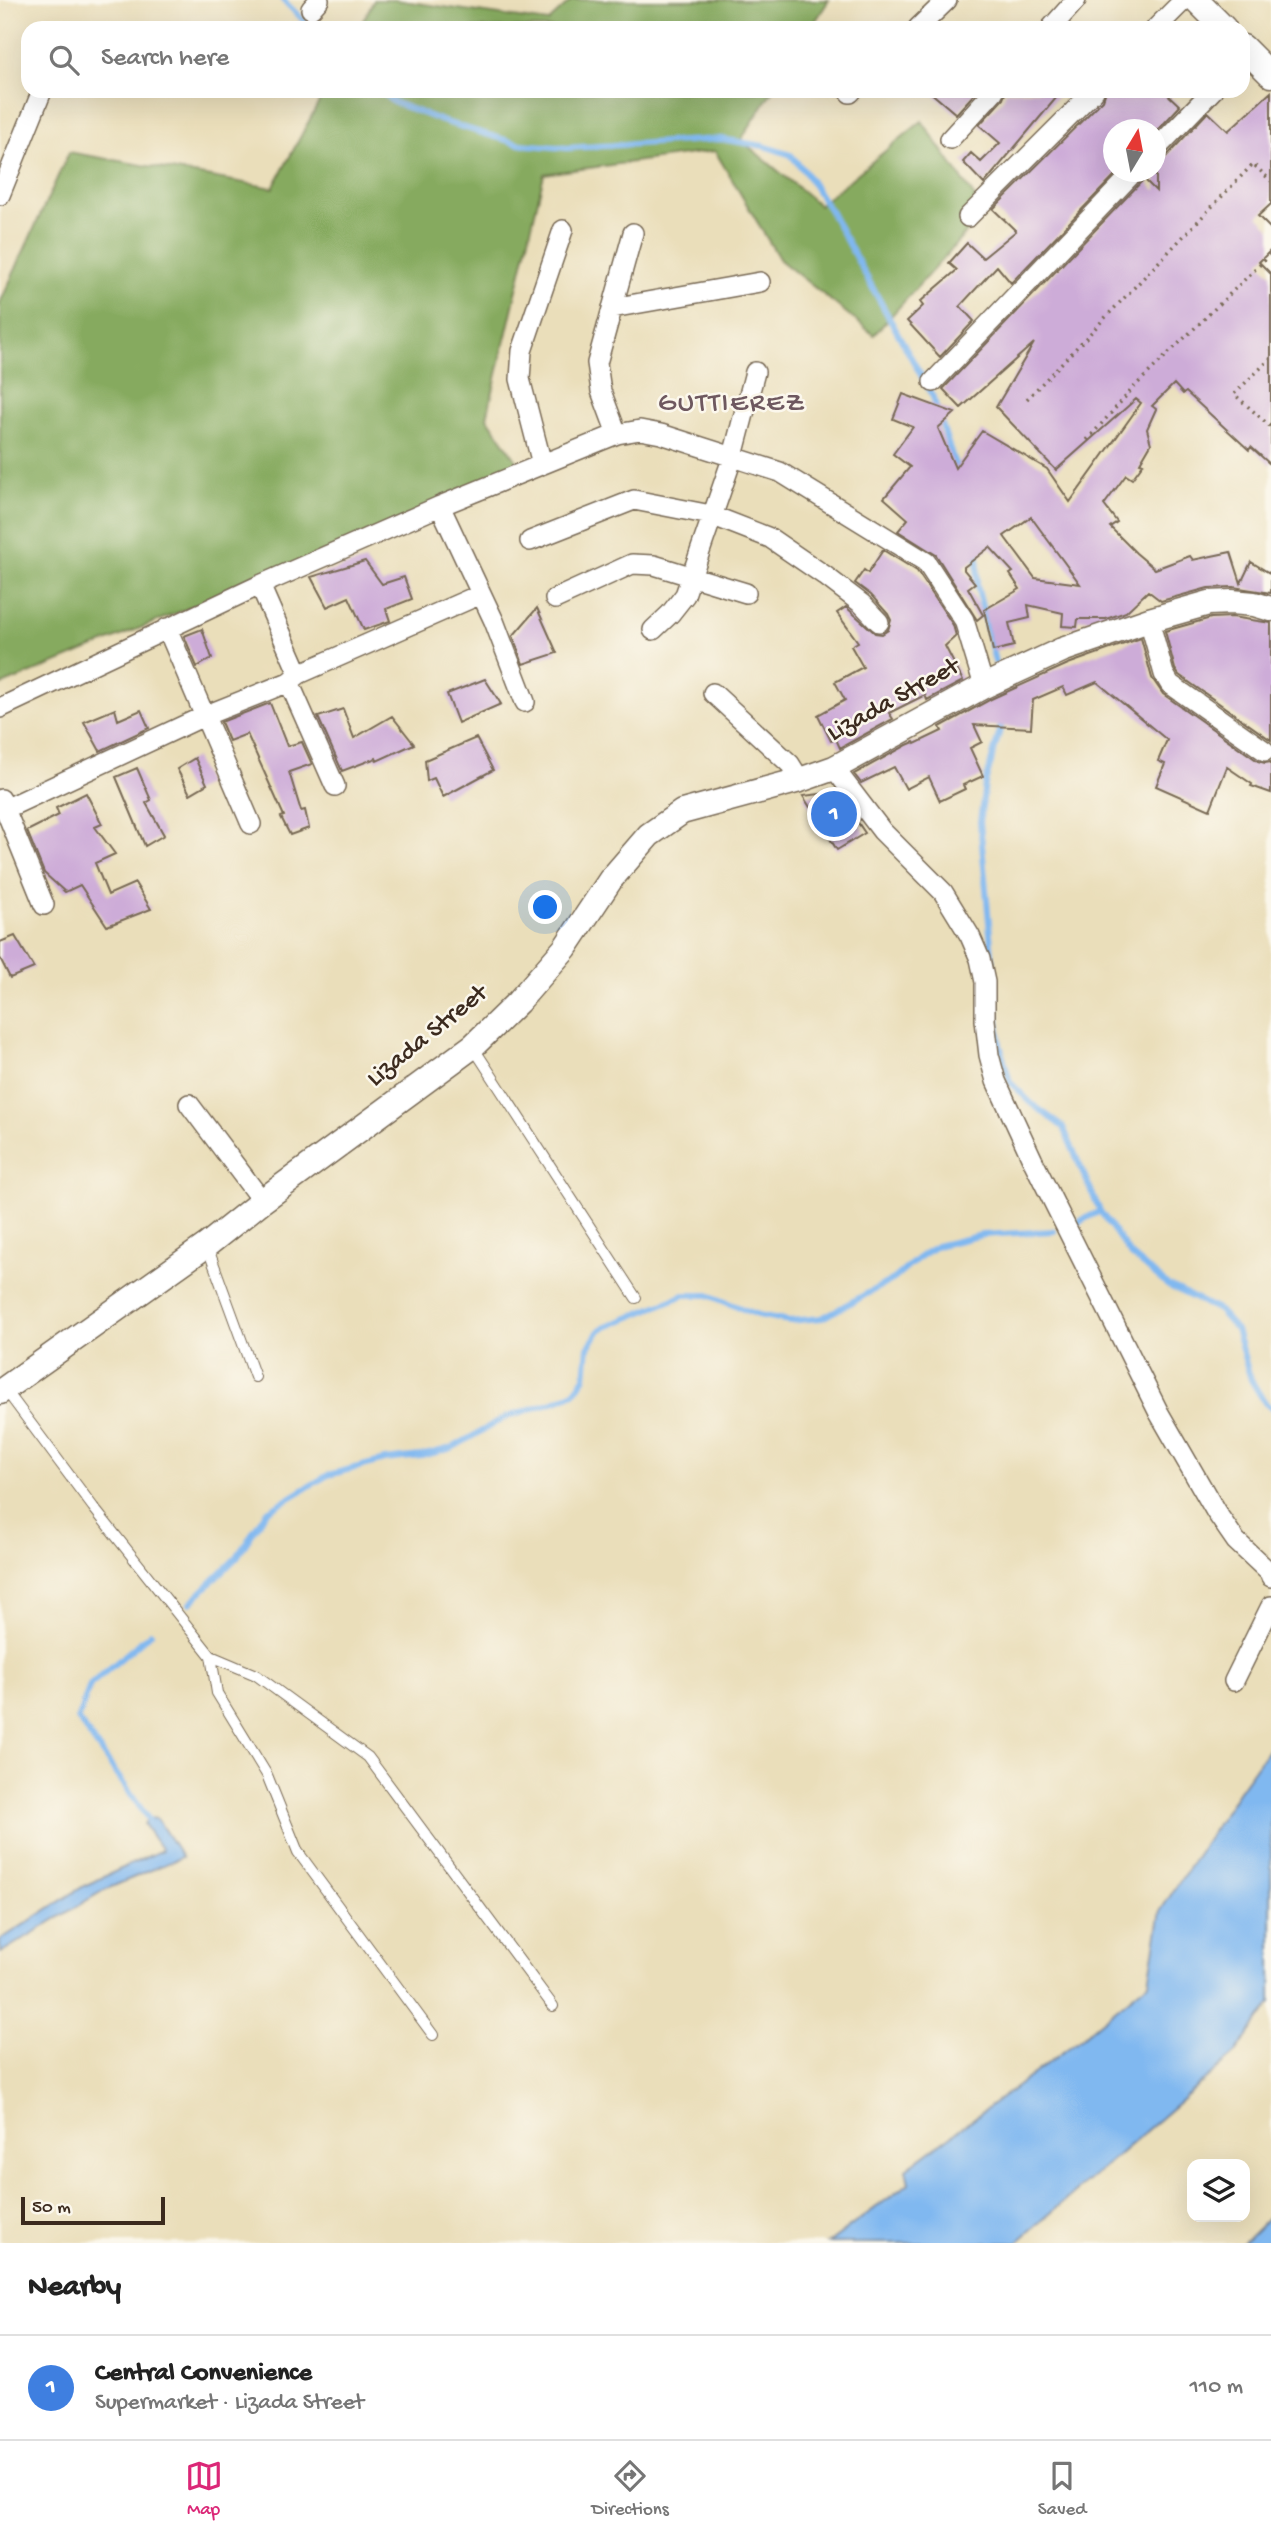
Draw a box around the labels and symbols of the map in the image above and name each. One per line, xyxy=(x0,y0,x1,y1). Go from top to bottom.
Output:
north arrow xyxy=(1103,119,1166,182)
district label: GUTTIEREZ xyxy=(658,388,806,421)
street label: Lizada Street xyxy=(823,651,968,750)
pin: 1 xyxy=(811,788,857,840)
your location xyxy=(528,890,562,924)
street label: Lizada Street xyxy=(361,977,496,1095)
scale bar xyxy=(21,2194,164,2226)

